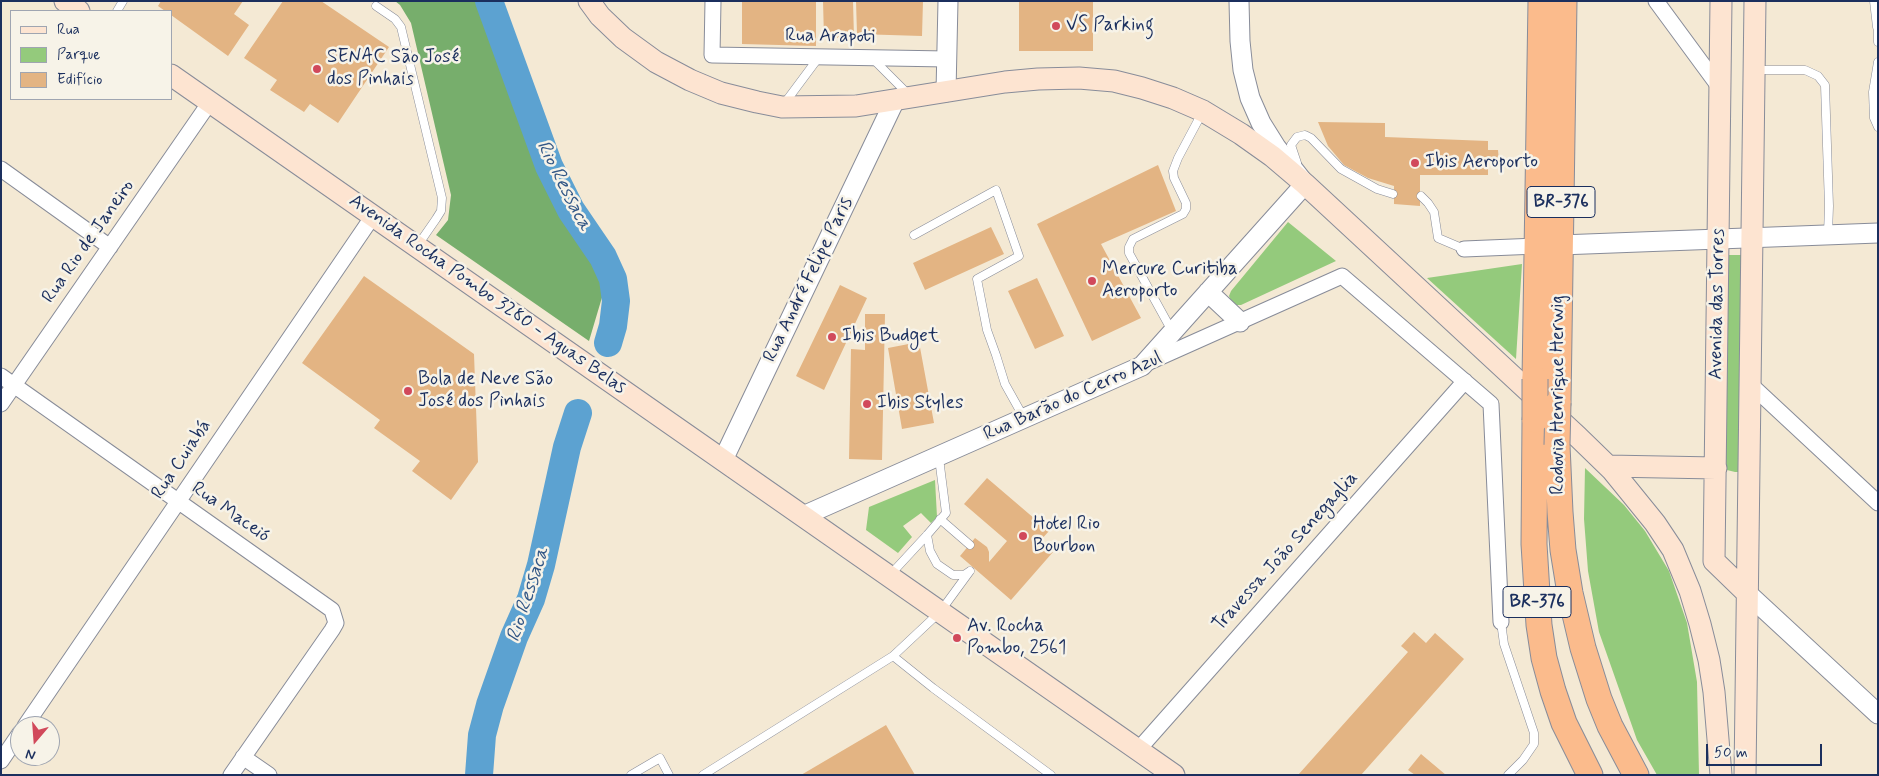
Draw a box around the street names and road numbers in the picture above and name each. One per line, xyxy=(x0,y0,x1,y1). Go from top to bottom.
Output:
street label: Rua Arapoti xyxy=(785,25,875,49)
street label: Rua Rio de Janeiro xyxy=(38,176,140,308)
road number: BR-376 xyxy=(1527,186,1595,218)
street label: Avenida Rocha Pombo 3280 - Aguas Belas xyxy=(344,190,630,400)
street label: Rua André Felipe Paris xyxy=(759,194,859,366)
street label: Avenida das Torres xyxy=(1705,228,1731,380)
street label: Rodovia Henrique Herwig xyxy=(1548,295,1570,495)
street label: Rua Barão do Cerro Azul xyxy=(980,347,1166,447)
street label: Rua Cuiabá xyxy=(147,416,217,504)
street label: Travessa João Senegaglia xyxy=(1208,468,1364,636)
street label: Rua Maceió xyxy=(186,478,274,548)
road number: BR-376 xyxy=(1503,586,1571,618)

